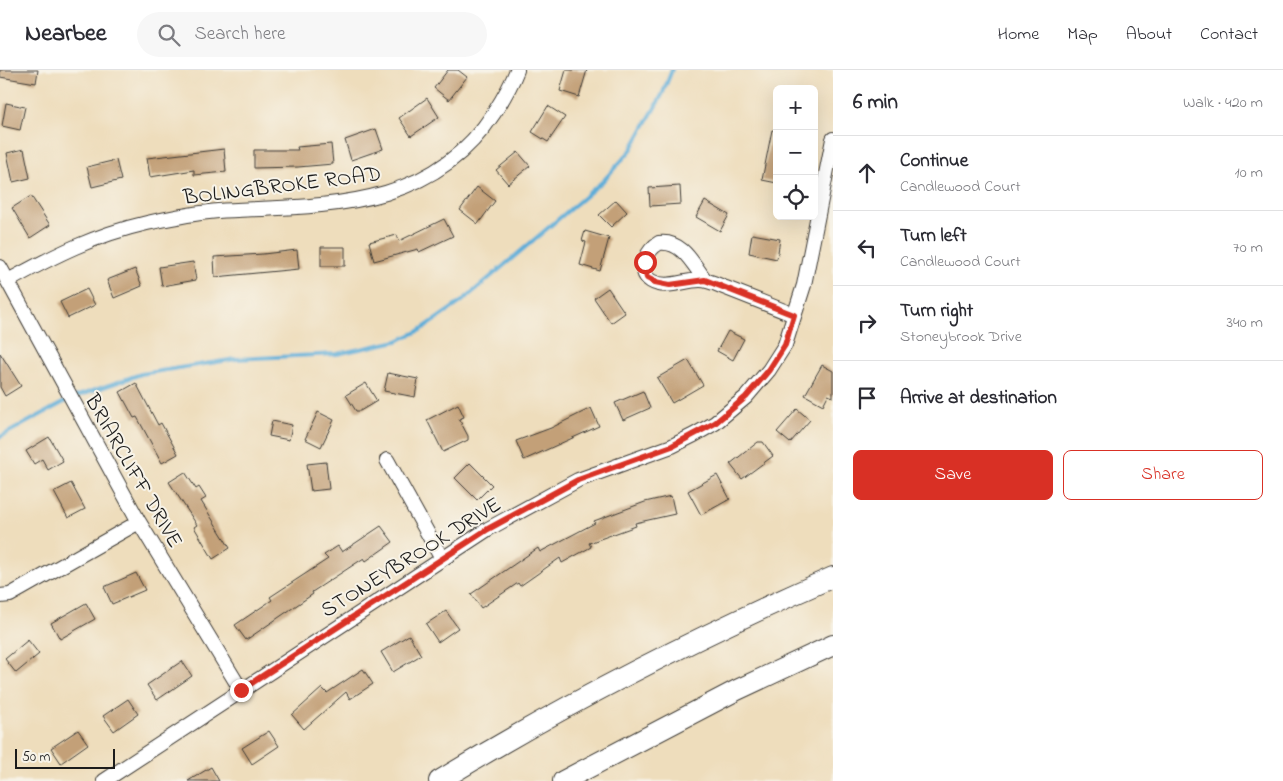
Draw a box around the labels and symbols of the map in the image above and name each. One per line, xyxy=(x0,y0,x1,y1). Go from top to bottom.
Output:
street label: BOLINGBROKE ROAD xyxy=(181,159,383,215)
route start xyxy=(634,251,657,274)
street label: BRIARCLIFF DRIVE xyxy=(75,388,190,555)
street label: STONEYBROOK DRIVE xyxy=(315,490,508,627)
route end xyxy=(230,679,253,702)
scale bar xyxy=(15,746,115,769)

